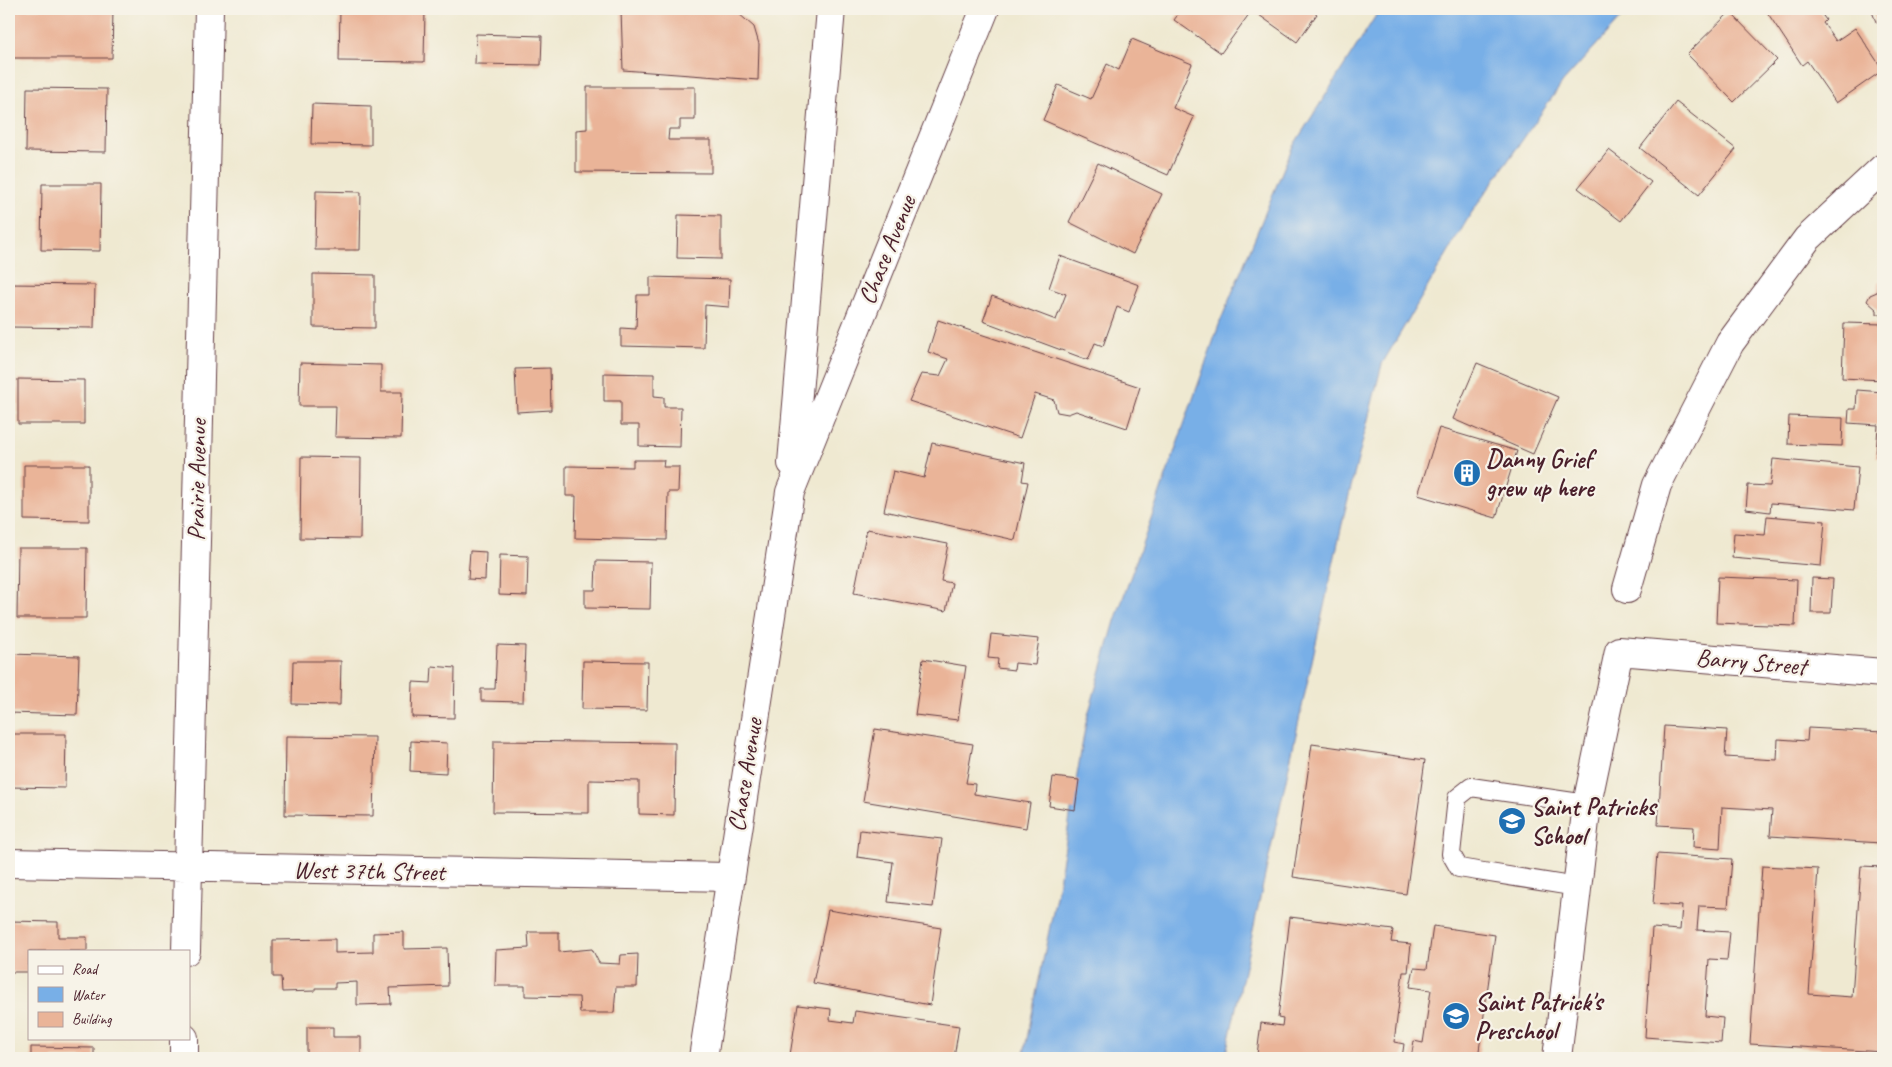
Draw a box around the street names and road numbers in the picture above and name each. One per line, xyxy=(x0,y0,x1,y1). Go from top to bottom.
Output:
street label: Chase Avenue xyxy=(851,189,924,309)
street label: Prairie Avenue xyxy=(180,417,214,541)
street label: Barry Street xyxy=(1695,641,1811,683)
street label: Chase Avenue xyxy=(720,714,770,834)
street label: West 37th Street xyxy=(293,854,448,888)

